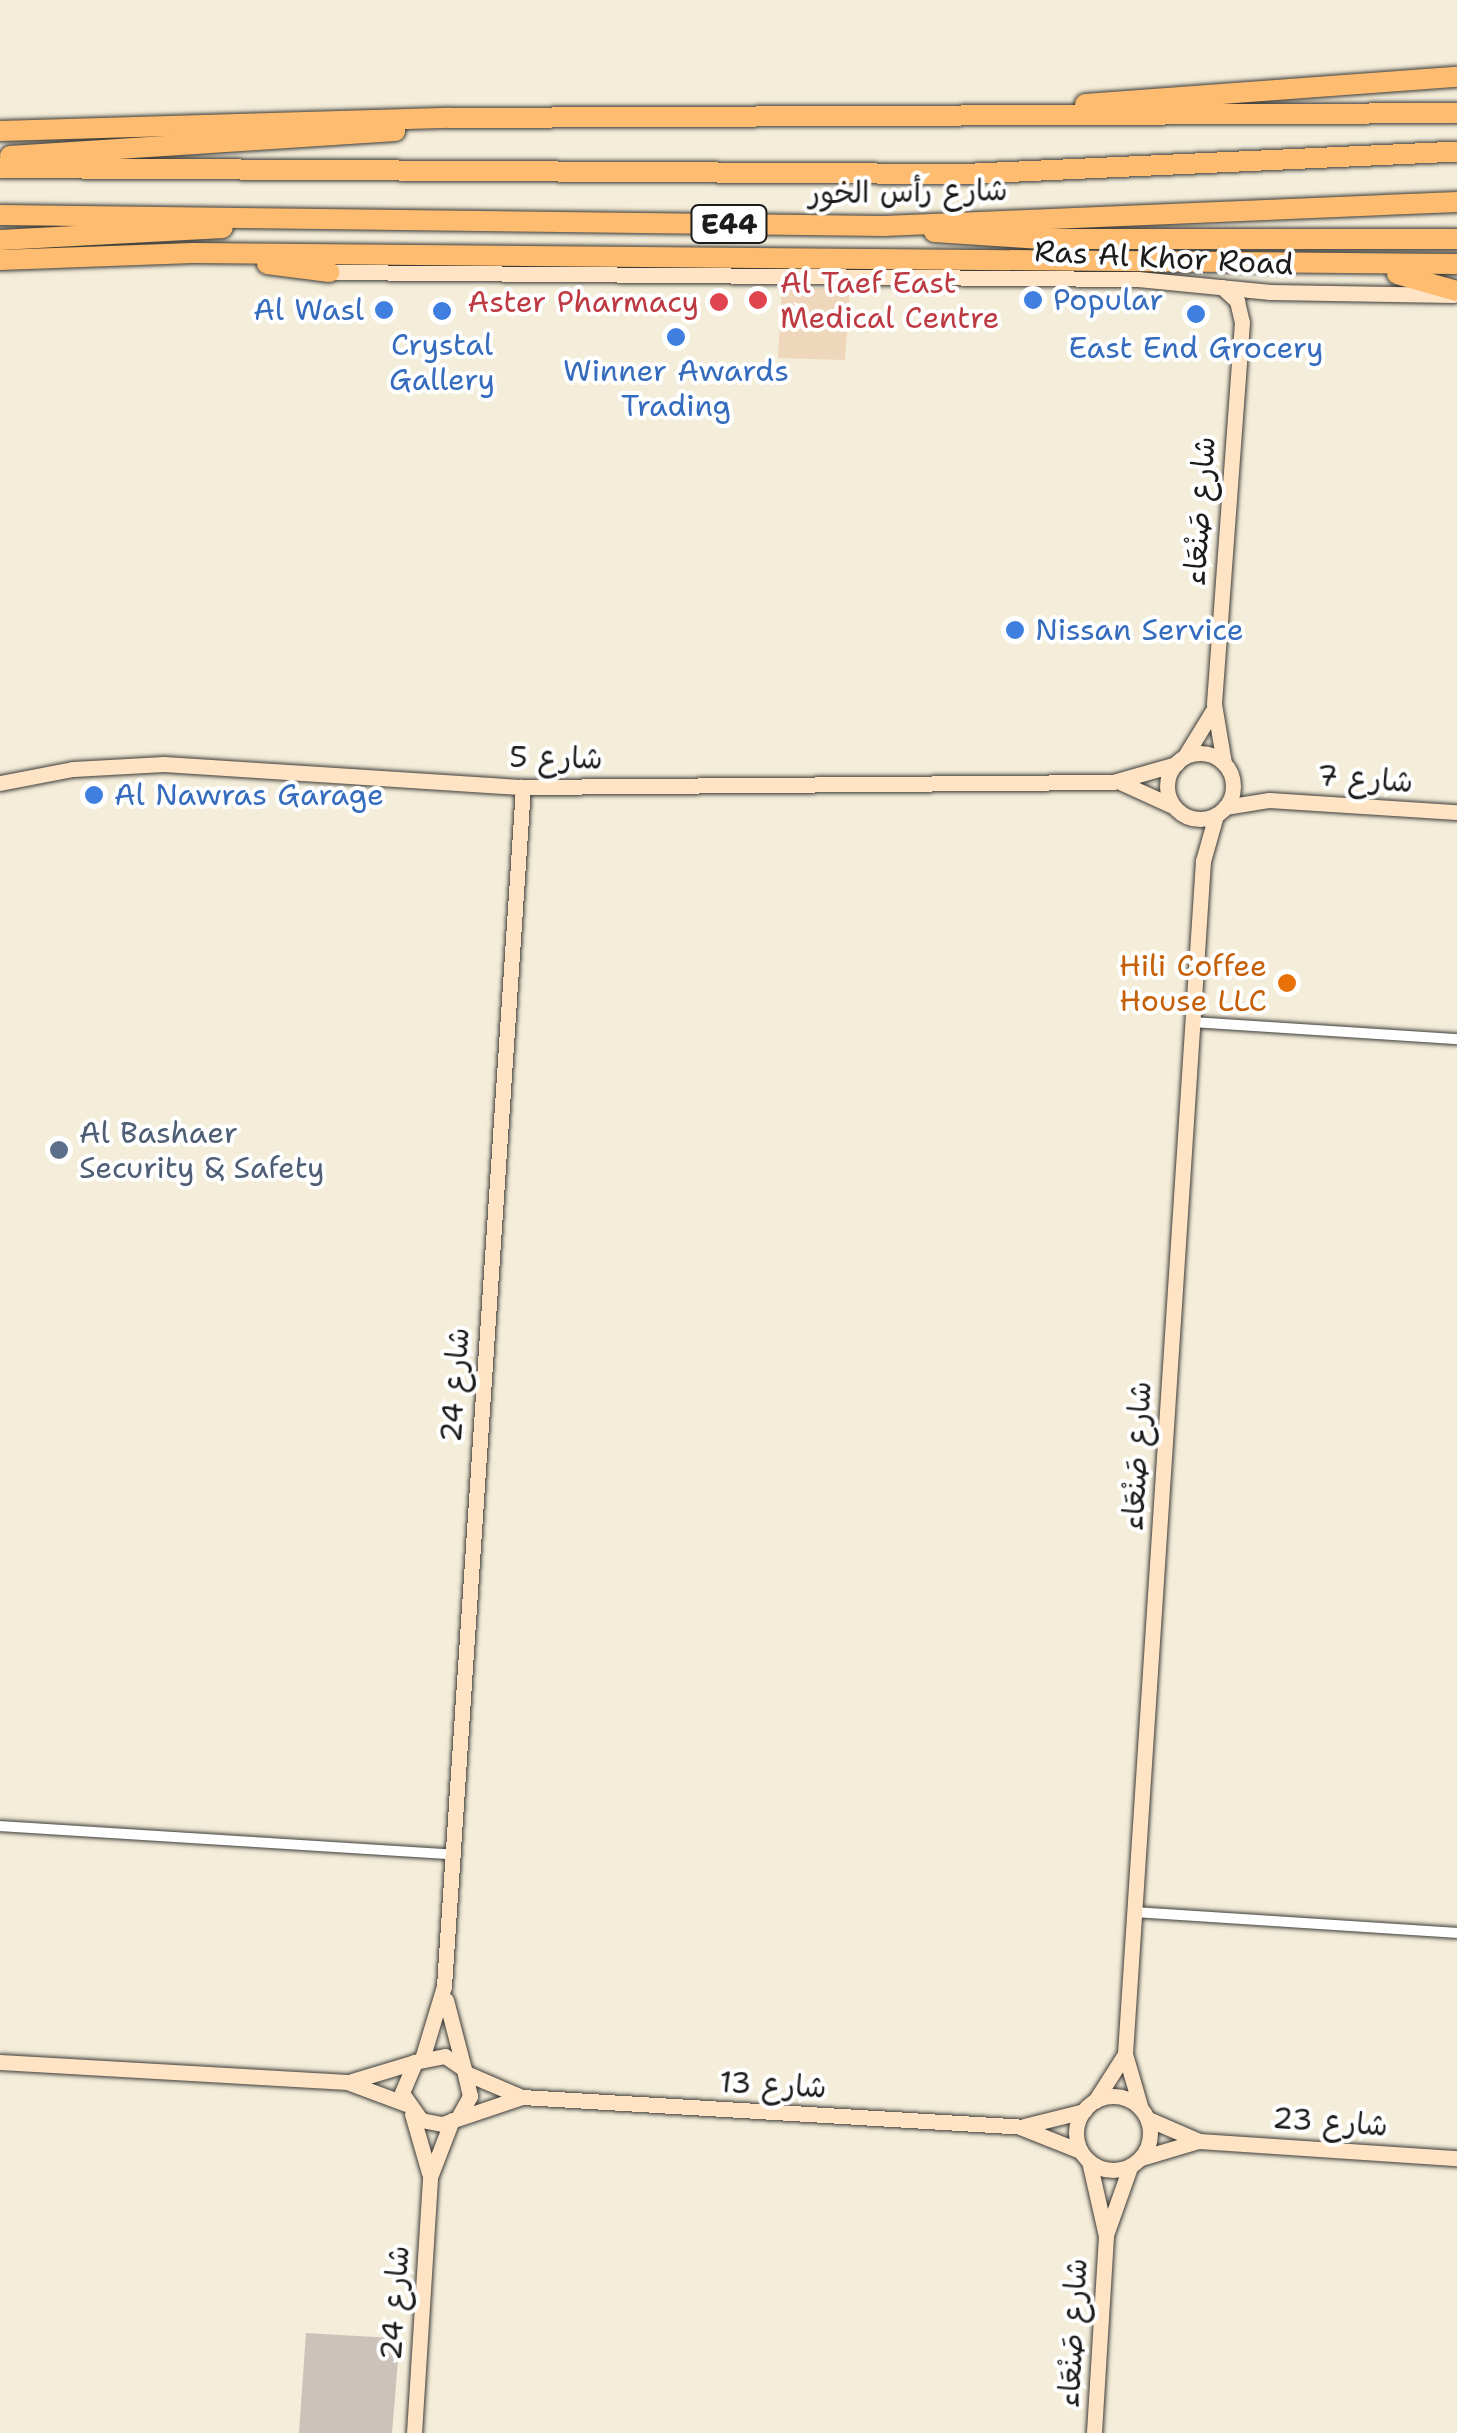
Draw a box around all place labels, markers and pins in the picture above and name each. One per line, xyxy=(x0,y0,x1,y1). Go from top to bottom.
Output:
place label: Al Taef East Medical Centre xyxy=(780,265,999,336)
place label: Popular xyxy=(1053,282,1163,318)
place label: Aster Pharmacy xyxy=(468,284,699,320)
marker: Al Taef East Medical Centre xyxy=(745,287,771,313)
marker: Popular xyxy=(1022,289,1044,311)
marker: Aster Pharmacy xyxy=(708,291,730,313)
place label: Al Wasl xyxy=(253,292,364,328)
marker: Al Wasl xyxy=(373,299,395,321)
marker: Crystal Gallery xyxy=(431,300,453,322)
marker: East End Grocery xyxy=(1185,303,1207,325)
marker: Winner Awards Trading xyxy=(665,326,687,348)
place label: Crystal Gallery xyxy=(389,327,495,398)
place label: East End Grocery xyxy=(1068,330,1324,366)
place label: Winner Awards Trading xyxy=(563,353,789,424)
place label: Nissan Service xyxy=(1035,612,1244,648)
marker: Nissan Service xyxy=(1004,619,1026,641)
place label: Al Nawras Garage xyxy=(114,777,384,813)
marker: Al Nawras Garage xyxy=(83,784,105,806)
place label: Hili Coffee House LLC xyxy=(1119,948,1267,1018)
marker: Hili Coffee House LLC xyxy=(1276,972,1298,994)
place label: Al Bashaer Security & Safety xyxy=(79,1115,325,1186)
marker: Al Bashaer Security & Safety xyxy=(48,1139,70,1161)

